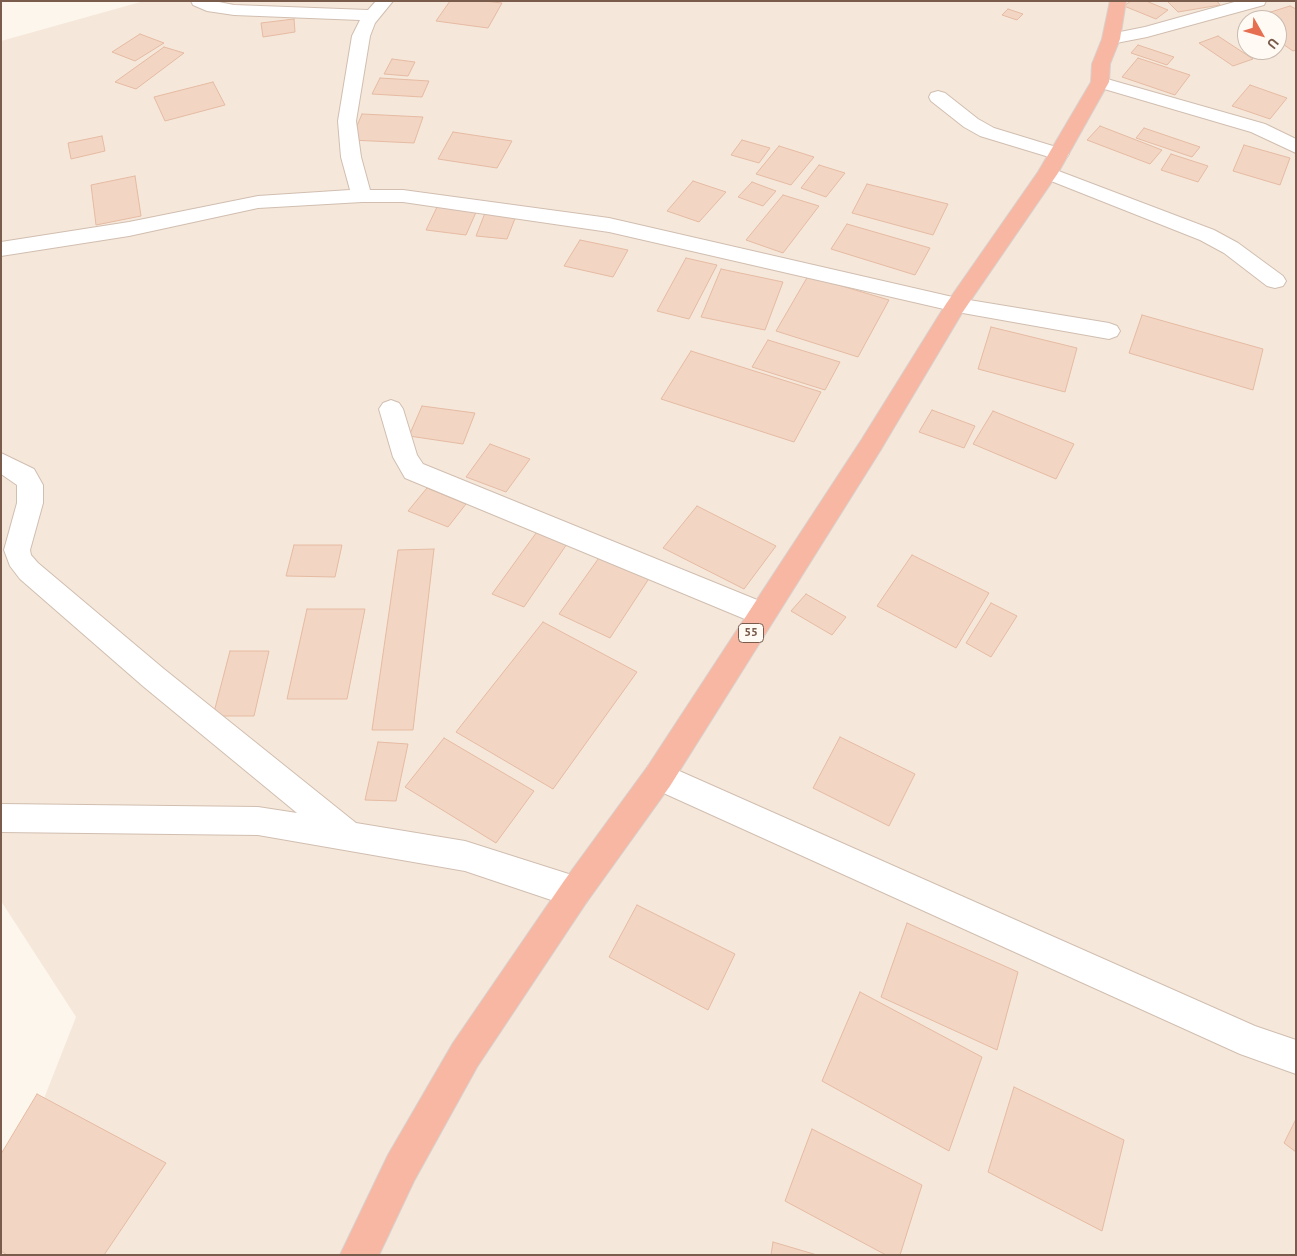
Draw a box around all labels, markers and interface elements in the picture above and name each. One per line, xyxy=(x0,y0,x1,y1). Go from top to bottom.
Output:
north arrow xyxy=(1237,10,1287,60)
text: U xyxy=(1263,35,1283,53)
road number: 55 xyxy=(738,624,764,642)

